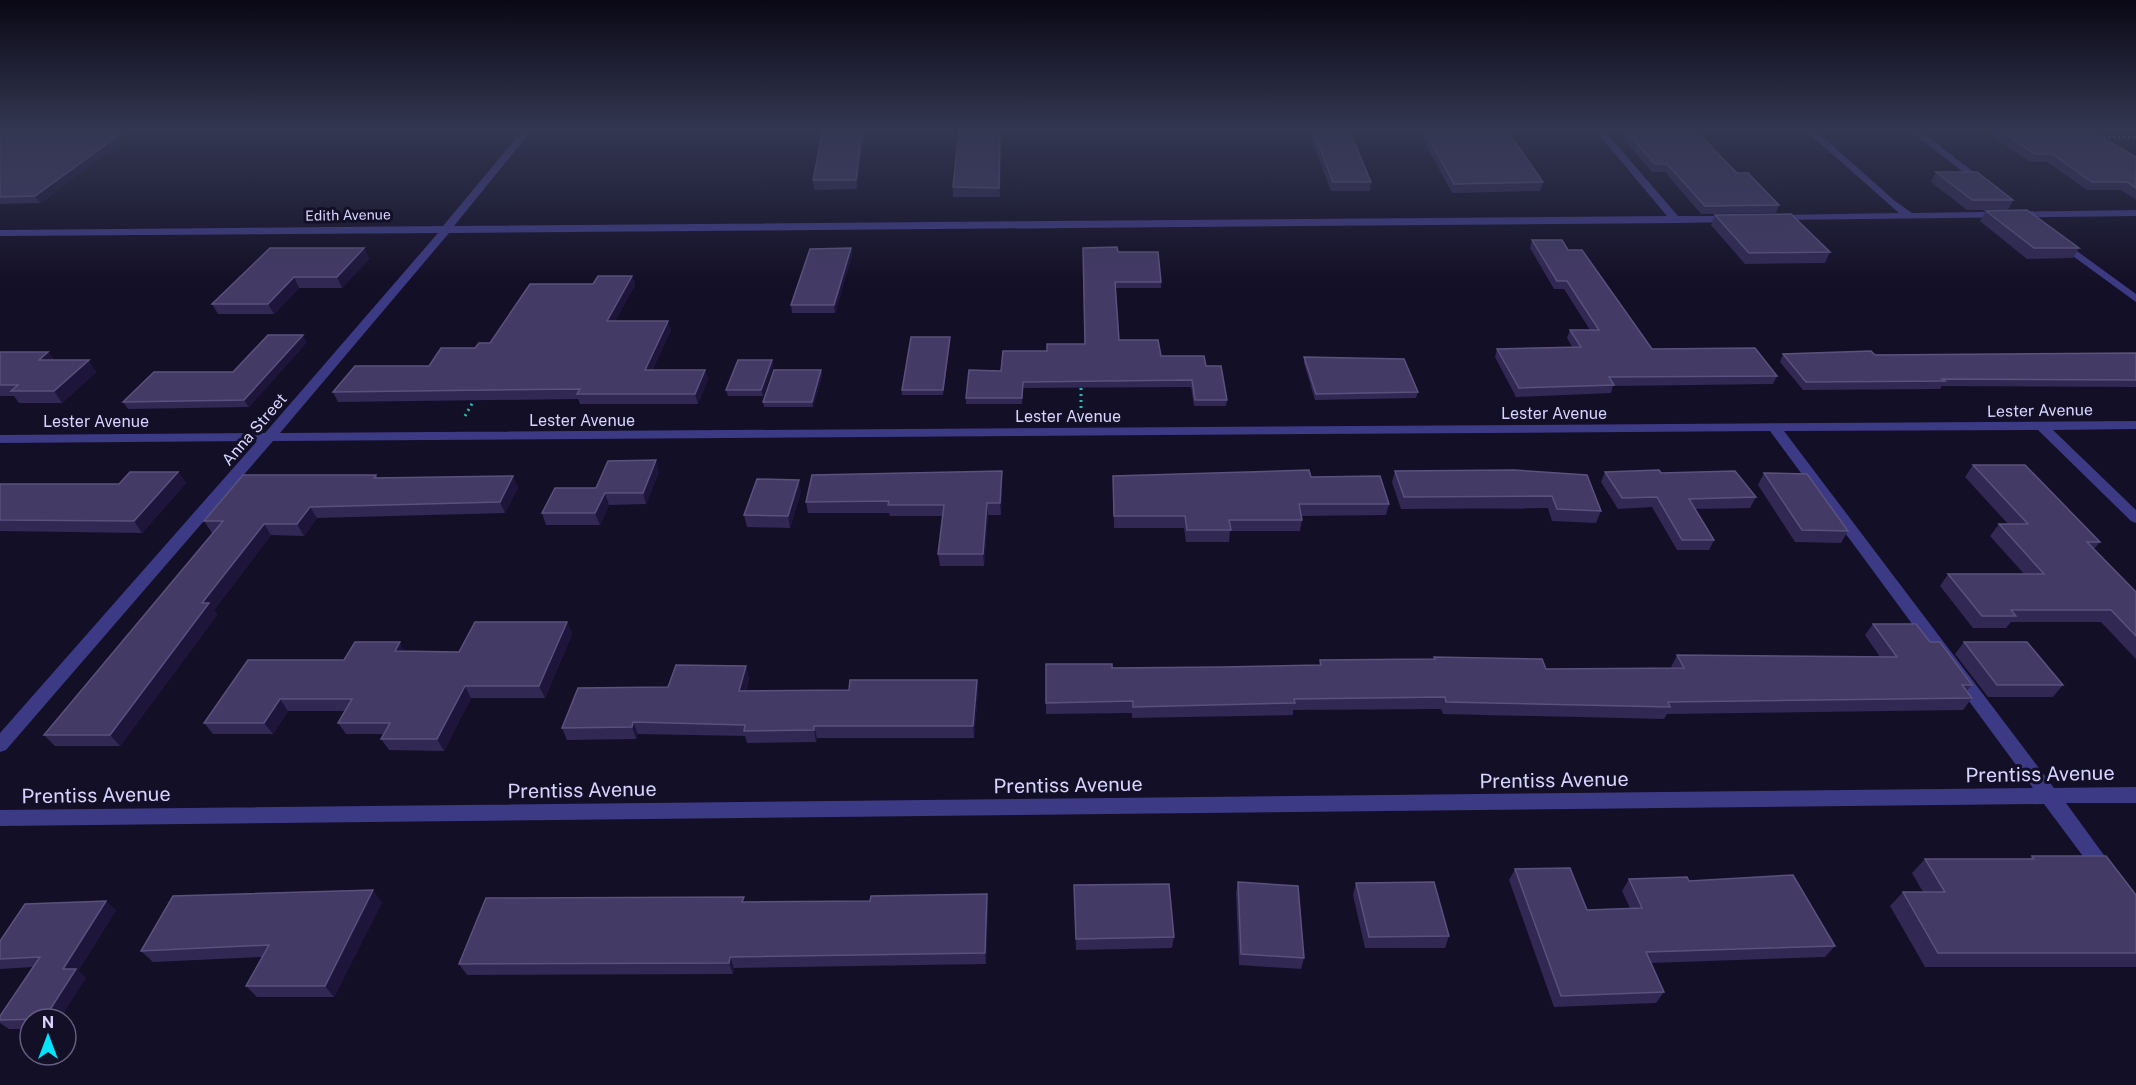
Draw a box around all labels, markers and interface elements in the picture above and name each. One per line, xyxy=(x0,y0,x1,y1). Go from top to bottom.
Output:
street label: Edith Avenue xyxy=(305,206,391,224)
street label: Anna Street xyxy=(218,389,291,469)
street label: Lester Avenue xyxy=(1987,400,2093,421)
street label: Lester Avenue xyxy=(1501,404,1607,423)
street label: Lester Avenue xyxy=(1015,407,1121,426)
street label: Lester Avenue xyxy=(529,411,635,430)
street label: Lester Avenue xyxy=(43,412,149,431)
street label: Prentiss Avenue xyxy=(1965,761,2115,787)
street label: Prentiss Avenue xyxy=(1479,767,1629,793)
street label: Prentiss Avenue xyxy=(993,772,1143,798)
street label: Prentiss Avenue xyxy=(507,777,657,803)
street label: Prentiss Avenue xyxy=(21,782,171,808)
north arrow xyxy=(18,1007,78,1067)
text: N xyxy=(42,1013,54,1032)

